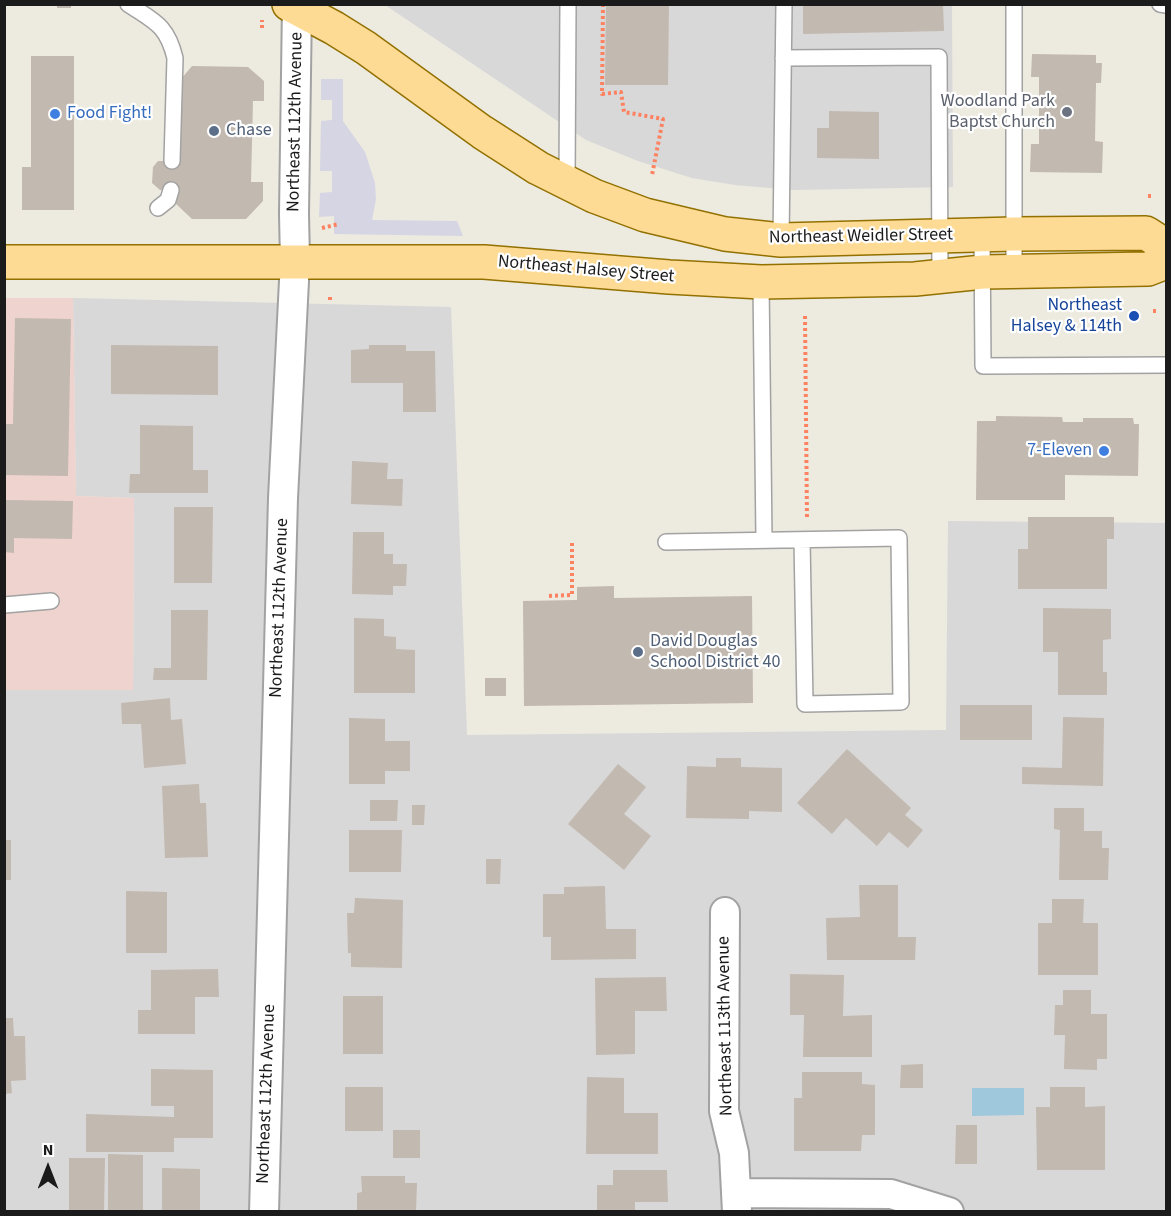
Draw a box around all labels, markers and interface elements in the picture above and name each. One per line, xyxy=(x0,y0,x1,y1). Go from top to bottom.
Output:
street label: Northeast 112th Avenue xyxy=(284,32,308,212)
place label: Woodland Park Baptst Church xyxy=(941,91,1055,134)
place label: Food Fight! xyxy=(67,103,152,125)
marker: Woodland Park Baptst Church xyxy=(1060,105,1074,119)
marker: Food Fight! xyxy=(48,107,62,121)
place label: Chase xyxy=(226,120,272,142)
marker: Chase xyxy=(207,124,221,138)
street label: Northeast Weidler Street xyxy=(769,225,953,249)
street label: Northeast Halsey Street xyxy=(497,252,675,288)
place label: Northeast Halsey & 114th xyxy=(1011,295,1122,338)
marker: Northeast Halsey & 114th xyxy=(1127,309,1141,323)
place label: 7-Eleven xyxy=(1027,440,1092,462)
marker: 7-Eleven xyxy=(1097,444,1111,458)
street label: Northeast 112th Avenue xyxy=(266,518,294,698)
place label: David Douglas School District 40 xyxy=(650,631,780,674)
marker: David Douglas School District 40 xyxy=(631,645,645,659)
street label: Northeast 113th Avenue xyxy=(714,936,738,1116)
street label: Northeast 112th Avenue xyxy=(253,1004,281,1184)
north arrow xyxy=(18,1138,78,1198)
text: N xyxy=(43,1139,53,1161)

